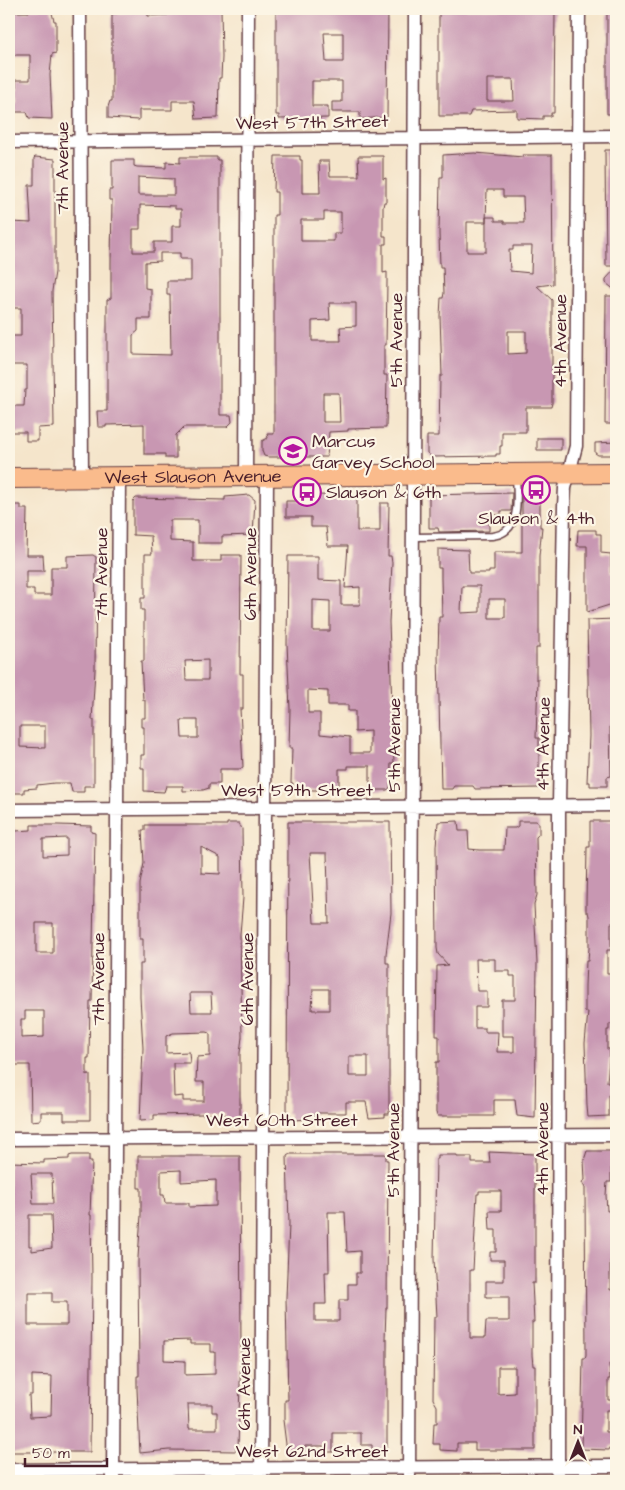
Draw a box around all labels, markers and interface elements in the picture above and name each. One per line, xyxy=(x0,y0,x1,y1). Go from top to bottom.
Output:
street label: West 57th Street xyxy=(235,109,389,136)
street label: 7th Avenue xyxy=(50,121,75,214)
street label: 5th Avenue xyxy=(384,292,409,387)
street label: 4th Avenue xyxy=(548,294,573,388)
place label: Marcus Garvey School xyxy=(312,429,435,476)
school or university icon: Marcus Garvey School xyxy=(278,436,308,466)
street label: West Slauson Avenue xyxy=(104,464,282,490)
bus stop icon: Slauson & 4th xyxy=(521,475,551,505)
bus stop icon: Slauson & 6th xyxy=(292,477,322,507)
place label: Slauson & 6th xyxy=(326,480,441,505)
place label: Slauson & 4th xyxy=(478,506,594,531)
street label: 7th Avenue xyxy=(89,527,114,620)
street label: 6th Avenue xyxy=(238,527,263,621)
street label: 4th Avenue xyxy=(530,696,557,791)
street label: 5th Avenue xyxy=(382,697,407,792)
street label: West 59th Street xyxy=(221,778,374,803)
street label: 7th Avenue xyxy=(86,932,111,1025)
street label: 6th Avenue xyxy=(235,932,260,1026)
street label: 5th Avenue xyxy=(381,1102,406,1197)
street label: 4th Avenue xyxy=(530,1102,555,1196)
street label: West 60th Street xyxy=(206,1108,359,1133)
street label: 6th Avenue xyxy=(232,1337,257,1431)
north arrow xyxy=(552,1418,602,1468)
text: N xyxy=(574,1420,583,1440)
scale bar xyxy=(25,1435,108,1467)
street label: West 62nd Street xyxy=(236,1439,389,1464)
text: 50 m xyxy=(32,1443,70,1464)

